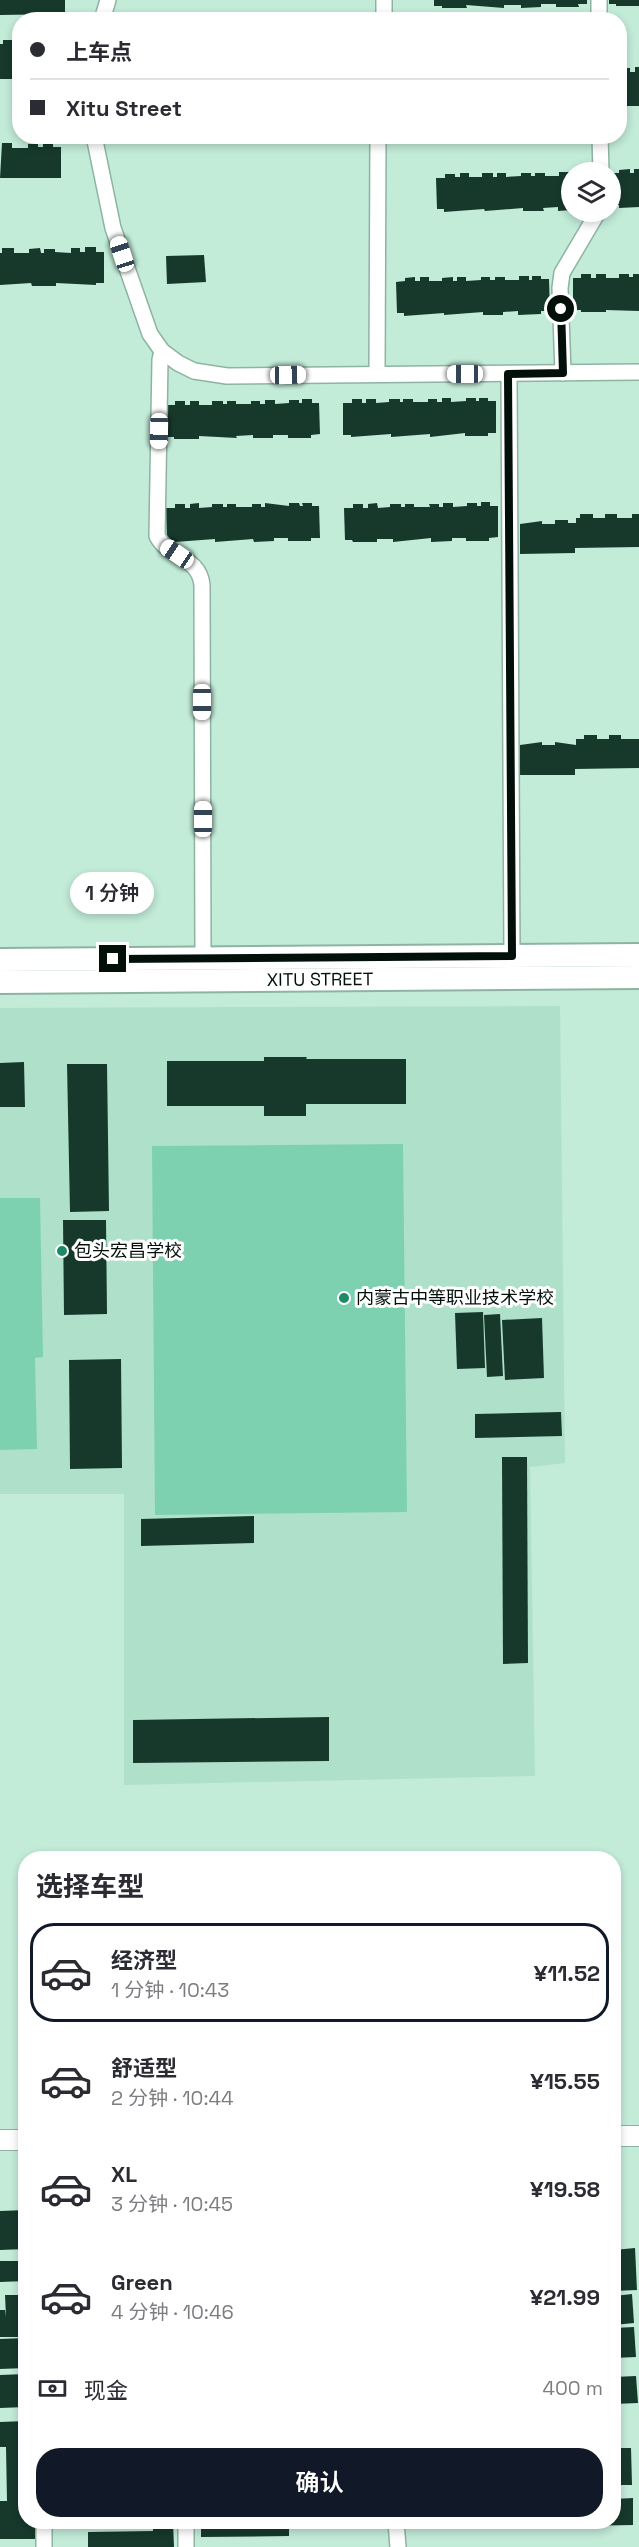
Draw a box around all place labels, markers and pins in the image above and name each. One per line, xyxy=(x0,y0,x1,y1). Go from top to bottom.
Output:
place label: 包头宏昌学校 xyxy=(74,1239,182,1262)
marker: 包头宏昌学校 xyxy=(55,1244,69,1258)
place label: 内蒙古中等职业技术学校 xyxy=(356,1286,554,1309)
marker: 内蒙古中等职业技术学校 xyxy=(337,1291,351,1305)

